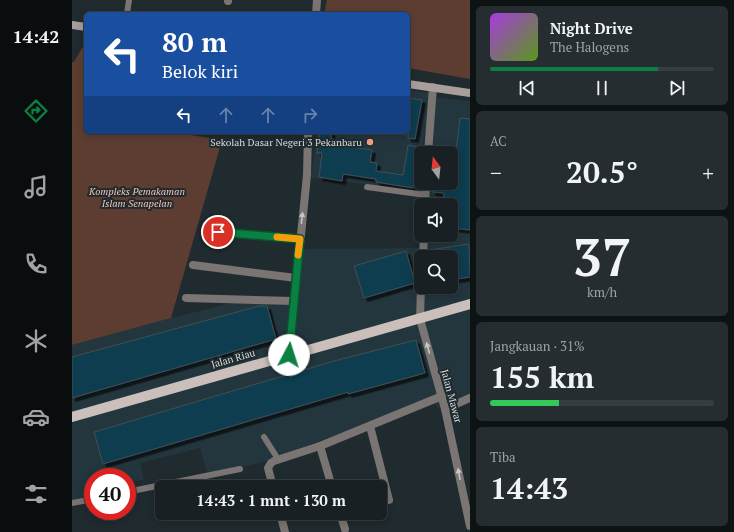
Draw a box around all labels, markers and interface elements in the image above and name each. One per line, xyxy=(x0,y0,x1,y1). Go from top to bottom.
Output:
text: Night Drive xyxy=(550,18,633,38)
text: 80 m xyxy=(162,23,227,60)
text: 14:42 xyxy=(13,24,59,48)
icon: left xyxy=(96,28,148,80)
text: The Halogens xyxy=(550,38,629,56)
text: Belok kiri xyxy=(162,59,238,83)
icon: previous xyxy=(516,77,538,99)
icon: pause xyxy=(591,77,613,99)
icon: next xyxy=(666,77,688,99)
icon: directions xyxy=(22,97,50,125)
icon: left xyxy=(173,104,195,126)
icon: ahead xyxy=(215,104,237,126)
icon: ahead xyxy=(257,104,279,126)
icon: right xyxy=(299,104,321,126)
text: AC xyxy=(490,132,507,150)
place label: Sekolah Dasar Negeri 3 Pekanbaru xyxy=(210,136,362,149)
marker: Sekolah Dasar Negeri 3 Pekanbaru xyxy=(365,137,375,147)
north arrow xyxy=(414,146,458,190)
map controls xyxy=(414,146,458,294)
text: 20.5° xyxy=(566,152,638,192)
text: − xyxy=(490,158,502,187)
text: + xyxy=(702,158,714,187)
icon: music xyxy=(22,173,50,201)
park label: Kompleks Pemakaman Islam Senapelan xyxy=(88,185,185,210)
button: sound xyxy=(414,198,458,242)
one-way arrow xyxy=(299,212,305,224)
pin xyxy=(201,215,235,249)
icon: arrive xyxy=(207,221,229,243)
text: 37 xyxy=(573,222,631,291)
icon: phone xyxy=(22,250,50,278)
button: search xyxy=(414,250,458,294)
text: km/h xyxy=(587,283,617,301)
icon: climate xyxy=(22,327,50,355)
position arrow xyxy=(268,334,310,376)
text: Jangkauan · 31% xyxy=(490,337,584,355)
one-way arrow xyxy=(425,341,431,353)
street label: Jalan Riau xyxy=(210,346,257,371)
text: 155 km xyxy=(490,357,594,397)
street label: Jalan Mawar xyxy=(438,368,465,424)
icon: car xyxy=(22,403,50,431)
text: Tiba xyxy=(490,448,516,466)
speed limit sign: 40 xyxy=(84,468,136,520)
one-way arrow xyxy=(456,468,462,480)
text: 14:43 xyxy=(490,468,568,508)
icon: filters xyxy=(22,480,50,508)
text: 14:43 · 1 mnt · 130 m xyxy=(196,490,346,510)

